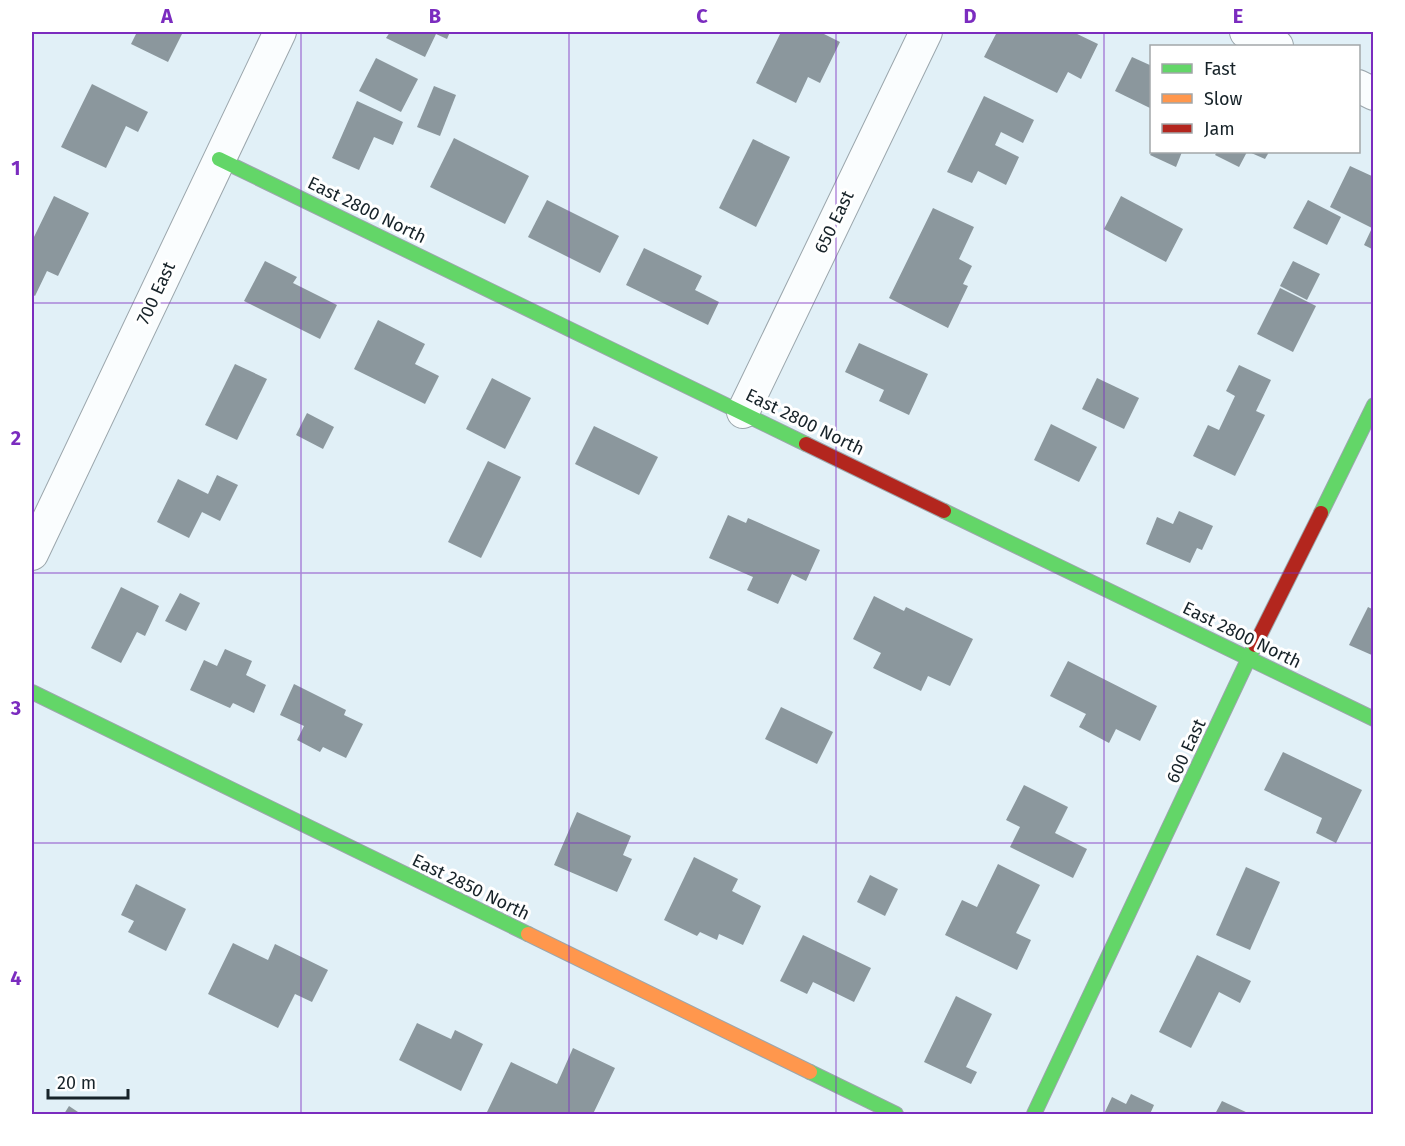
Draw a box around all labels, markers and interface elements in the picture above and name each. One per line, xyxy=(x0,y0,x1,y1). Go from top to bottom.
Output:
text: A xyxy=(160,4,174,28)
text: B xyxy=(429,4,441,28)
text: C xyxy=(696,4,708,28)
text: D xyxy=(963,4,977,28)
text: E xyxy=(1233,4,1243,28)
legend xyxy=(1150,45,1360,153)
text: Fast xyxy=(1204,58,1237,80)
text: Slow xyxy=(1204,88,1243,110)
text: Jam xyxy=(1204,118,1235,140)
text: 1 xyxy=(11,156,21,180)
street label: East 2800 North xyxy=(304,172,430,248)
street label: 650 East xyxy=(809,186,859,257)
street label: 700 East xyxy=(132,258,180,328)
street label: East 2800 North xyxy=(742,384,868,460)
text: 2 xyxy=(11,426,21,450)
street label: East 2800 North xyxy=(1179,597,1305,673)
text: 3 xyxy=(10,696,21,720)
street label: 600 East xyxy=(1162,715,1211,787)
street label: East 2850 North xyxy=(409,849,533,925)
text: 4 xyxy=(10,966,22,990)
scale bar xyxy=(48,1062,128,1100)
text: 20 m xyxy=(57,1072,96,1094)

